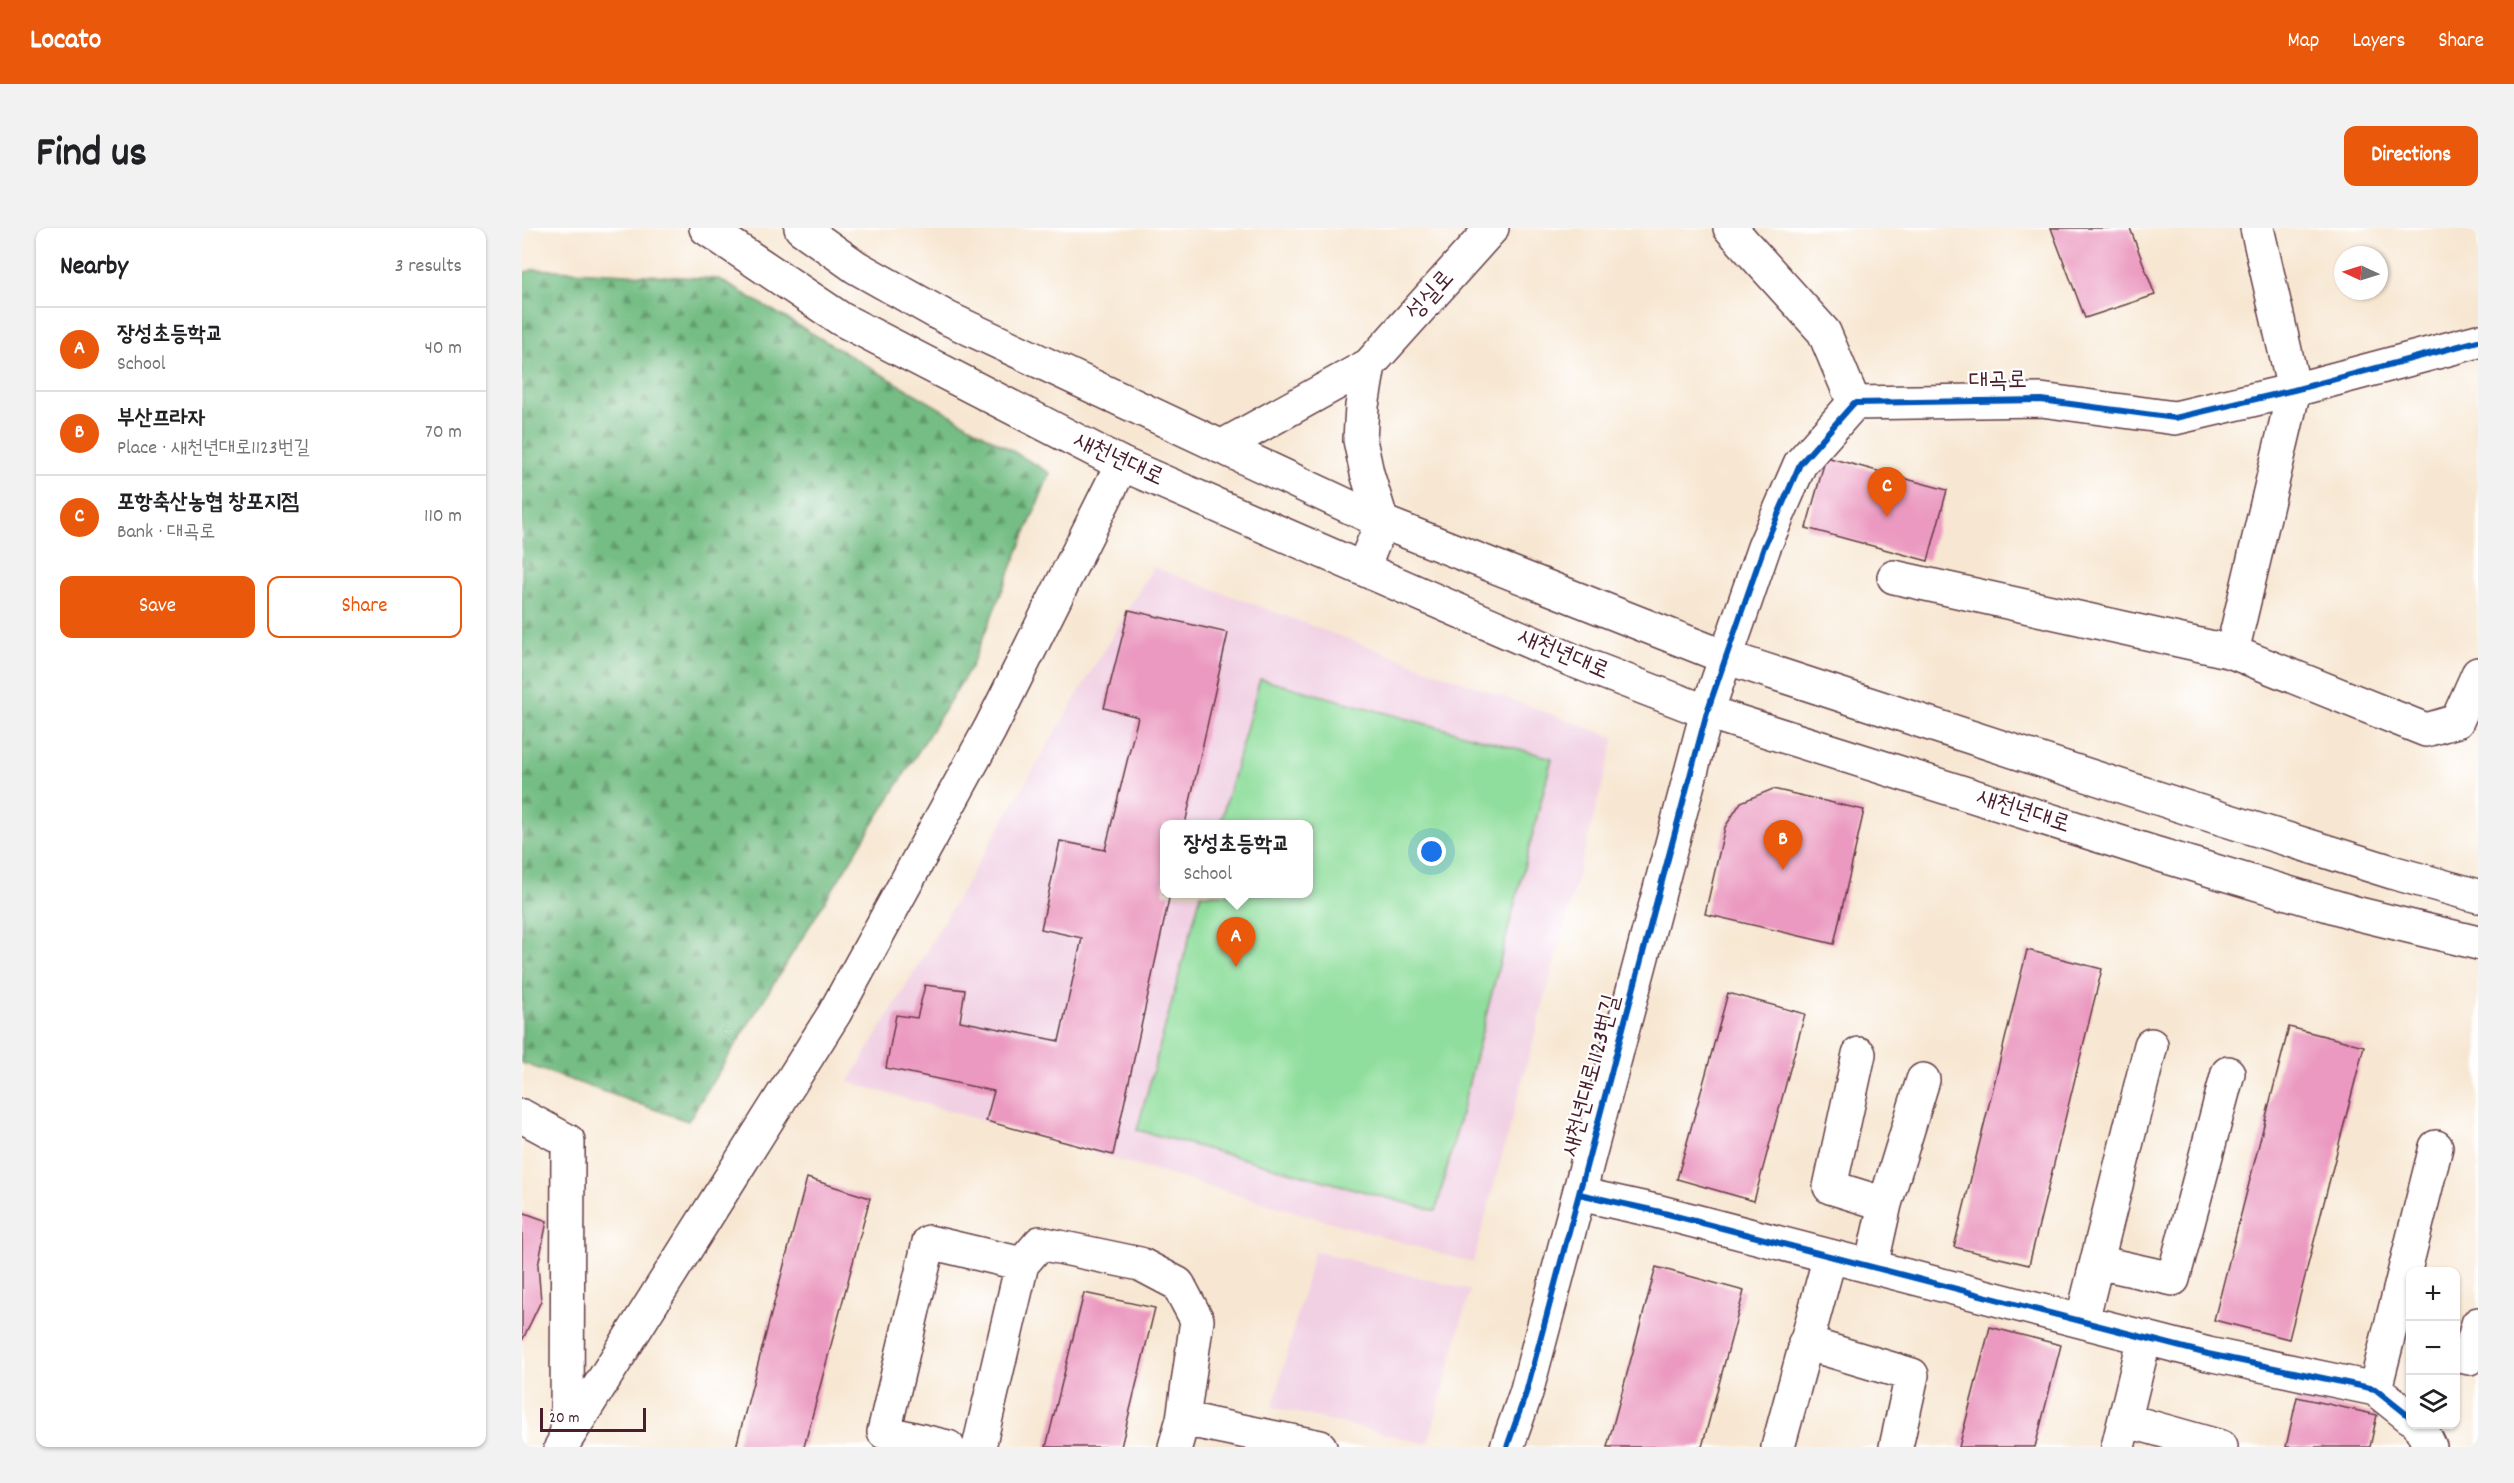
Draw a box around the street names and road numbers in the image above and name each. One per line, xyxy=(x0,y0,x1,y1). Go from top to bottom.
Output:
street label: 성실로 xyxy=(1399,263,1463,329)
street label: 대곡로 xyxy=(1969,364,2027,400)
street label: 새천년대로 xyxy=(1067,424,1169,496)
street label: 새천년대로 xyxy=(1512,620,1614,690)
street label: 새천년대로 xyxy=(1972,781,2074,843)
street label: 새천년대로1123번길 xyxy=(1554,991,1630,1161)

